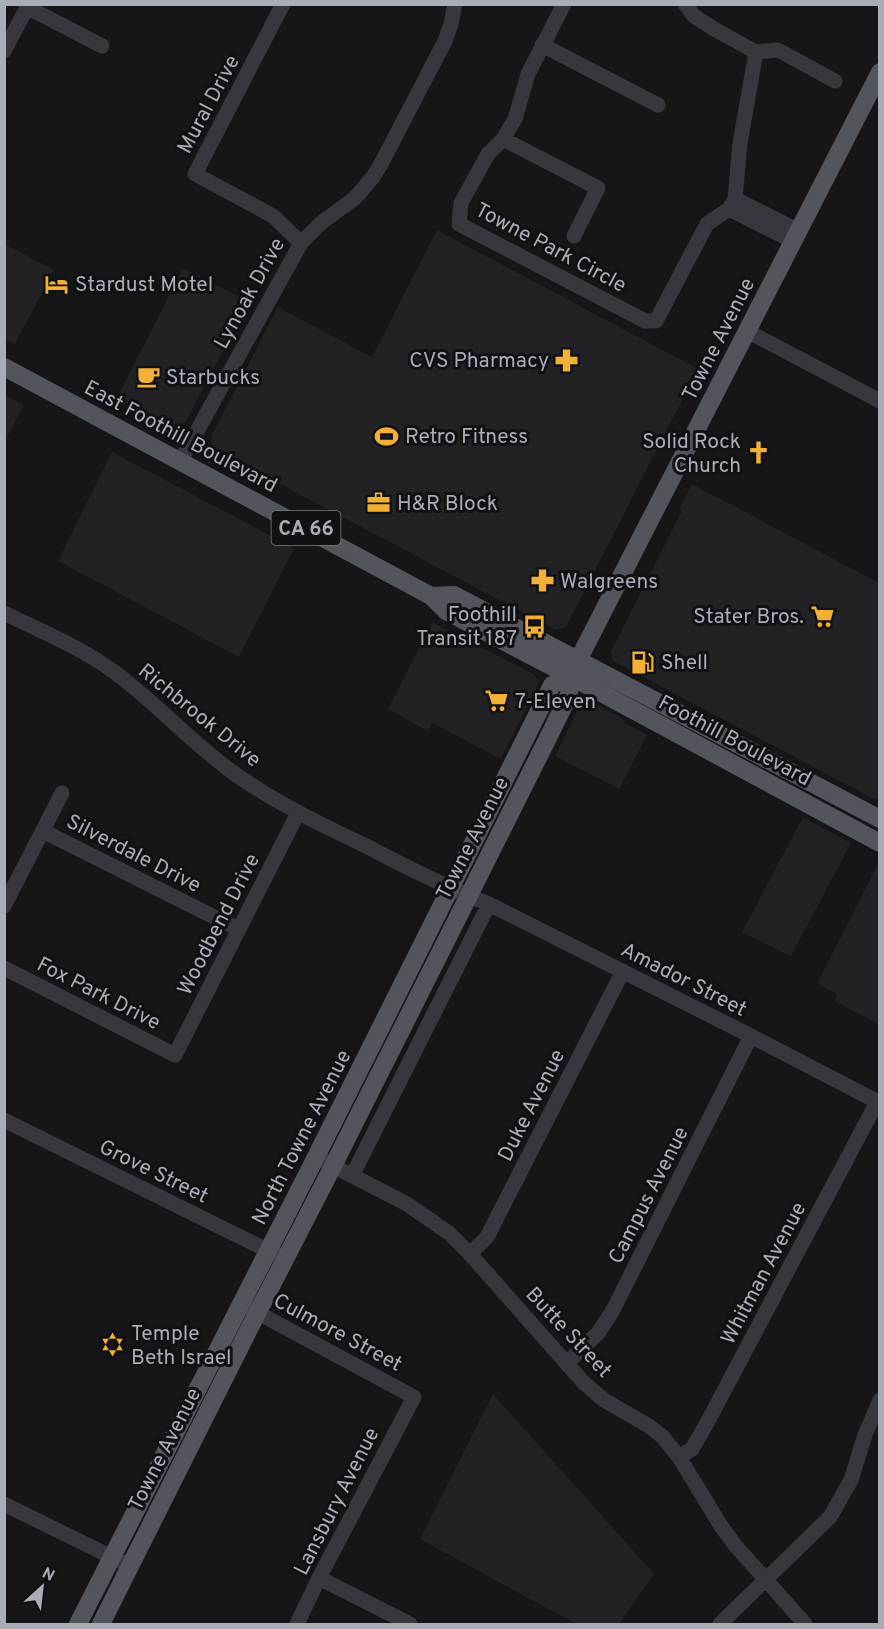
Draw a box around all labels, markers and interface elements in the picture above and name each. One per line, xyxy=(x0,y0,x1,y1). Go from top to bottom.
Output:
street label: Mural Drive xyxy=(172,51,247,159)
street label: Towne Park Circle xyxy=(470,197,631,300)
street label: Lynoak Drive xyxy=(209,233,292,354)
hotel icon: Stardust Motel xyxy=(44,271,70,297)
place label: Stardust Motel xyxy=(75,272,213,299)
street label: Towne Avenue xyxy=(677,274,762,406)
pharmacy icon: CVS Pharmacy xyxy=(554,347,580,373)
place label: CVS Pharmacy xyxy=(409,348,549,375)
cafe icon: Starbucks xyxy=(135,364,161,390)
place label: Starbucks xyxy=(166,365,260,392)
street label: East Foothill Boulevard xyxy=(79,375,282,500)
sports icon: Retro Fitness xyxy=(374,423,400,449)
place label: Retro Fitness xyxy=(405,424,528,451)
place label: Solid Rock Church xyxy=(642,429,741,480)
church icon: Solid Rock Church xyxy=(746,440,772,466)
office icon: H&R Block xyxy=(366,490,392,516)
place label: H&R Block xyxy=(397,491,498,518)
road number: CA 66 xyxy=(272,511,340,545)
pharmacy icon: Walgreens xyxy=(529,568,555,594)
place label: Walgreens xyxy=(560,569,658,596)
place label: Foothill Transit 187 xyxy=(416,602,517,653)
supermarket icon: Stater Bros. xyxy=(809,603,835,629)
place label: Stater Bros. xyxy=(693,604,804,631)
bus stop icon: Foothill Transit 187 xyxy=(522,613,548,639)
fuel station icon: Shell xyxy=(630,649,656,675)
place label: Shell xyxy=(661,650,708,677)
street label: Richbrook Drive xyxy=(132,658,266,774)
supermarket icon: 7-Eleven xyxy=(484,688,510,714)
place label: 7-Eleven xyxy=(515,689,596,716)
street label: Foothill Boulevard xyxy=(653,690,815,793)
street label: Towne Avenue xyxy=(431,773,516,905)
street label: Silverdale Drive xyxy=(61,809,205,900)
street label: Woodbend Drive xyxy=(172,849,267,1000)
street label: Amador Street xyxy=(616,937,751,1024)
street label: Fox Park Drive xyxy=(32,952,165,1037)
street label: Duke Avenue xyxy=(493,1045,572,1166)
street label: North Towne Avenue xyxy=(246,1046,358,1230)
street label: Campus Avenue xyxy=(603,1122,696,1269)
street label: Grove Street xyxy=(94,1134,212,1210)
street label: Whitman Avenue xyxy=(715,1198,813,1349)
street label: Butte Street xyxy=(519,1282,617,1384)
street label: Culmore Street xyxy=(268,1288,406,1379)
place label: Temple Beth Israel xyxy=(131,1321,232,1372)
synagogue icon: Temple Beth Israel xyxy=(100,1332,126,1358)
street label: Towne Avenue xyxy=(123,1384,208,1516)
street label: Lansbury Avenue xyxy=(288,1423,386,1580)
north arrow xyxy=(12,1557,72,1617)
text: N xyxy=(38,1564,58,1587)

